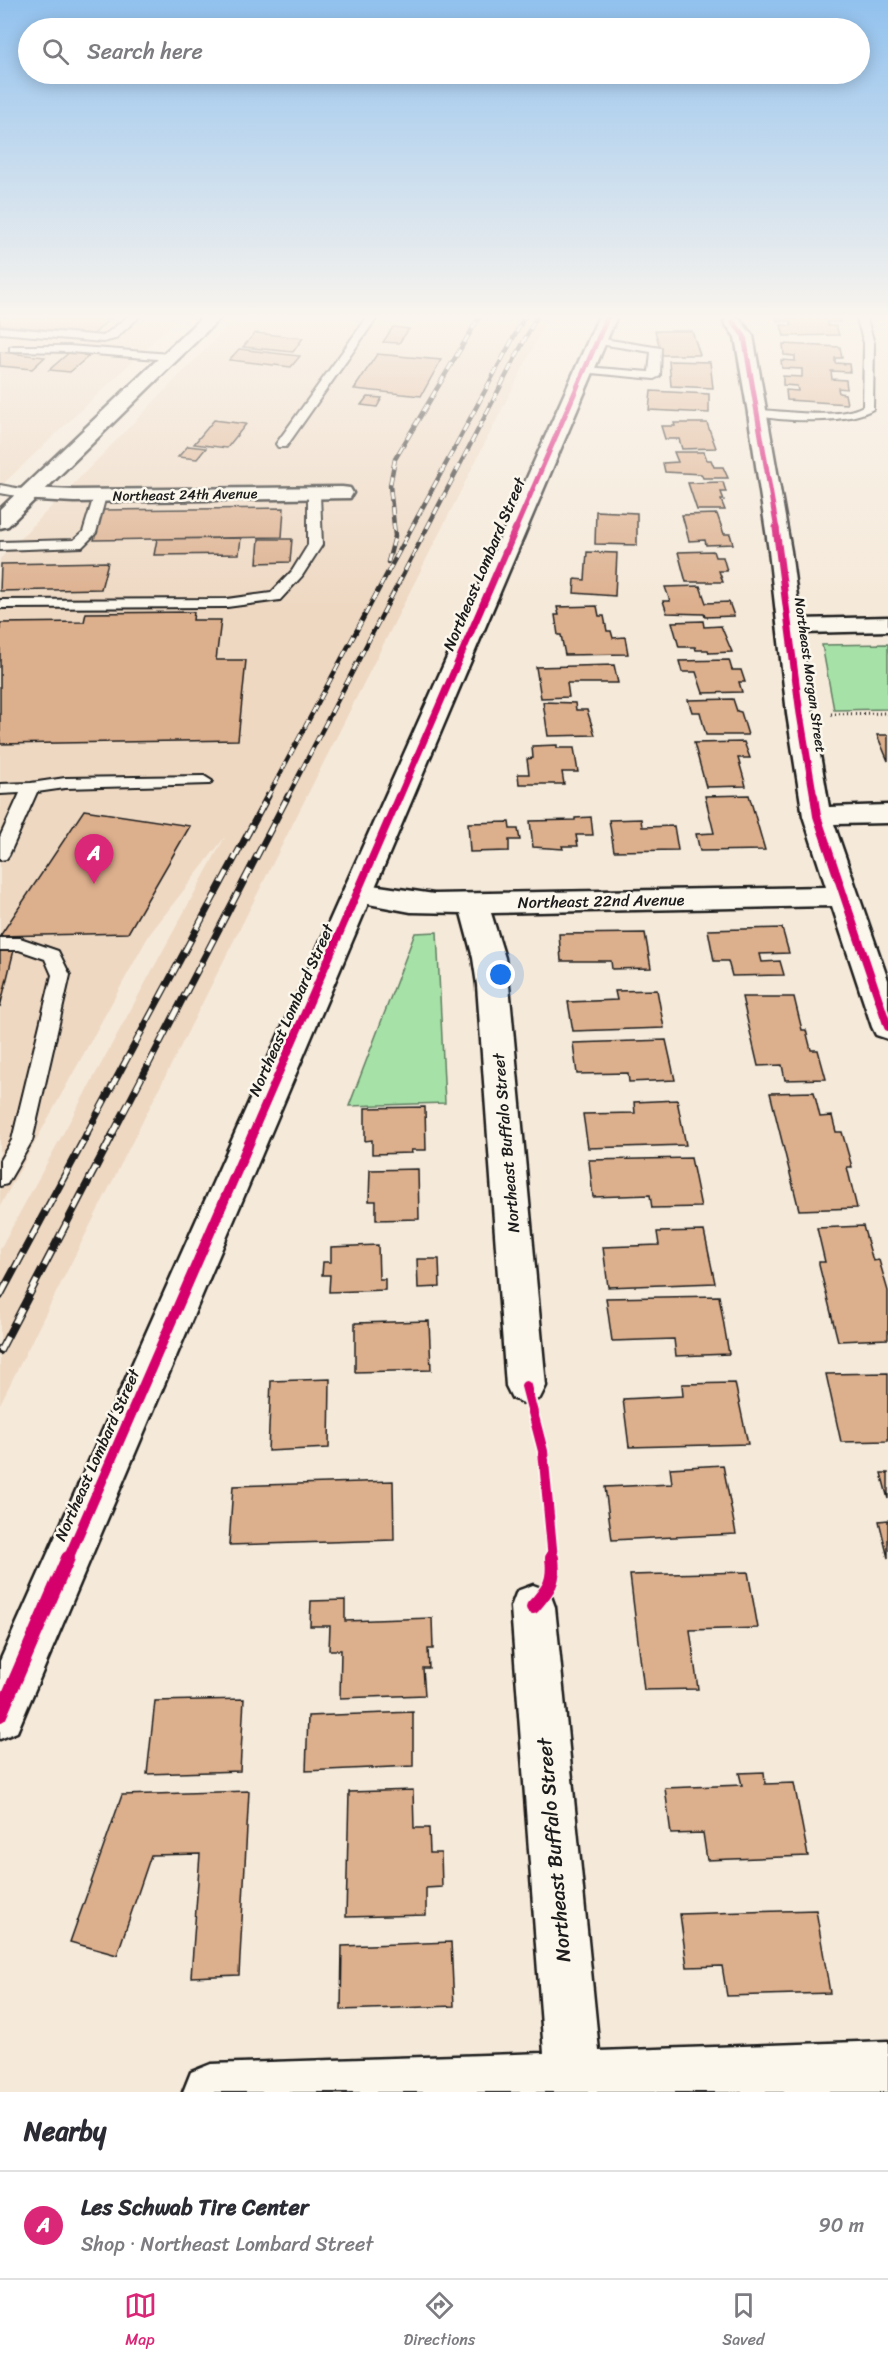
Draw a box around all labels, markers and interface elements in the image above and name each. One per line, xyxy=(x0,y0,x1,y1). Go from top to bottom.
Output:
search box xyxy=(18,18,870,84)
text: Search here xyxy=(87,32,203,71)
icon: search xyxy=(39,35,72,68)
street label: Northeast Lombard Street xyxy=(434,472,534,655)
street label: Northeast 24th Avenue xyxy=(112,481,258,509)
street label: Northeast Morgan Street xyxy=(787,596,833,754)
pin: A xyxy=(74,834,113,884)
street label: Northeast 22nd Avenue xyxy=(517,885,685,917)
street label: Northeast Lombard Street xyxy=(240,919,342,1101)
your location xyxy=(486,960,515,989)
street label: Northeast Buffalo Street xyxy=(484,1052,528,1234)
street label: Northeast Lombard Street xyxy=(46,1364,148,1546)
street label: Northeast Buffalo Street xyxy=(527,1736,581,1964)
text: Nearby xyxy=(24,2108,106,2154)
text: Les Schwab Tire Center xyxy=(81,2188,309,2227)
text: A xyxy=(37,2208,50,2243)
text: 90 m xyxy=(819,2208,864,2243)
text: Shop · Northeast Lombard Street xyxy=(81,2227,373,2262)
tab: Map xyxy=(124,2289,157,2354)
tab: Directions xyxy=(404,2289,475,2354)
tab: Saved xyxy=(722,2289,764,2354)

